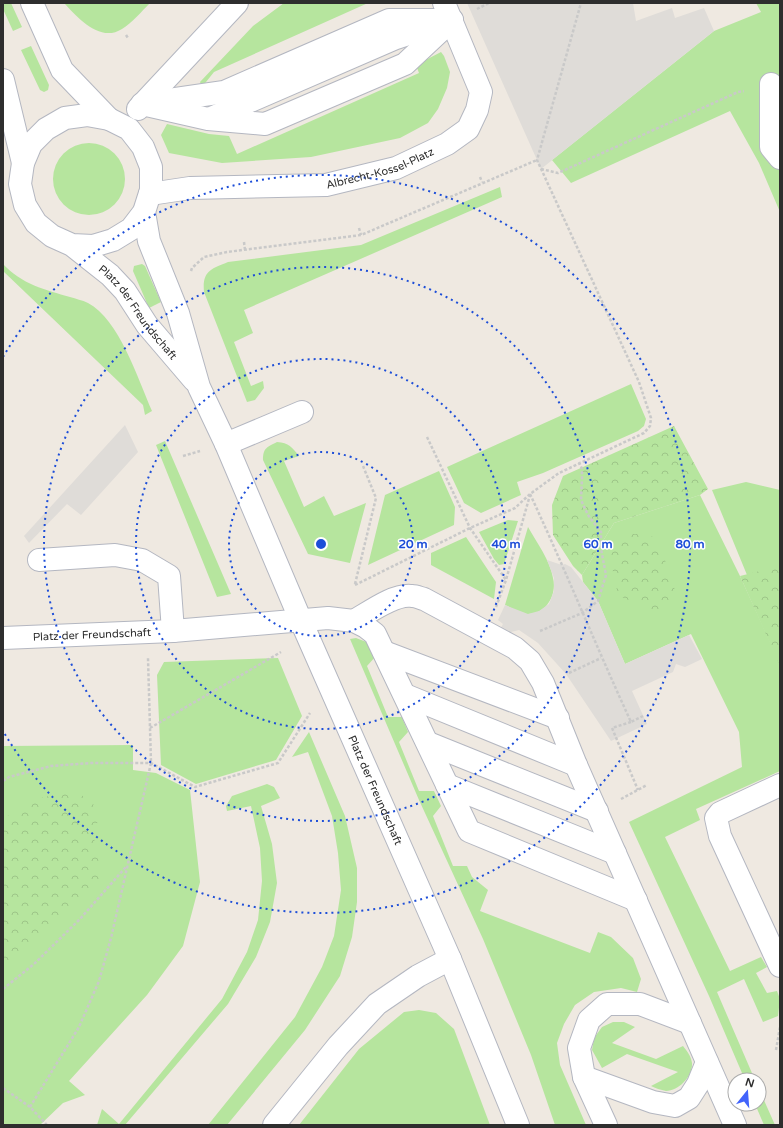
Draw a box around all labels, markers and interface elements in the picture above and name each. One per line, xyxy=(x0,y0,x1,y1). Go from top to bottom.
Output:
street label: Albrecht-Kossel-Platz xyxy=(325,145,436,192)
street label: Platz der Freundschaft xyxy=(96,263,180,362)
centre of rings xyxy=(314,537,328,551)
text: 20 m xyxy=(398,537,428,551)
text: 40 m xyxy=(491,537,521,551)
text: 60 m xyxy=(583,537,613,551)
text: 80 m xyxy=(675,537,705,551)
street label: Platz der Freundschaft xyxy=(33,626,151,644)
street label: Platz der Freundschaft xyxy=(345,734,405,847)
north arrow xyxy=(727,1072,767,1112)
text: N xyxy=(744,1075,756,1090)

